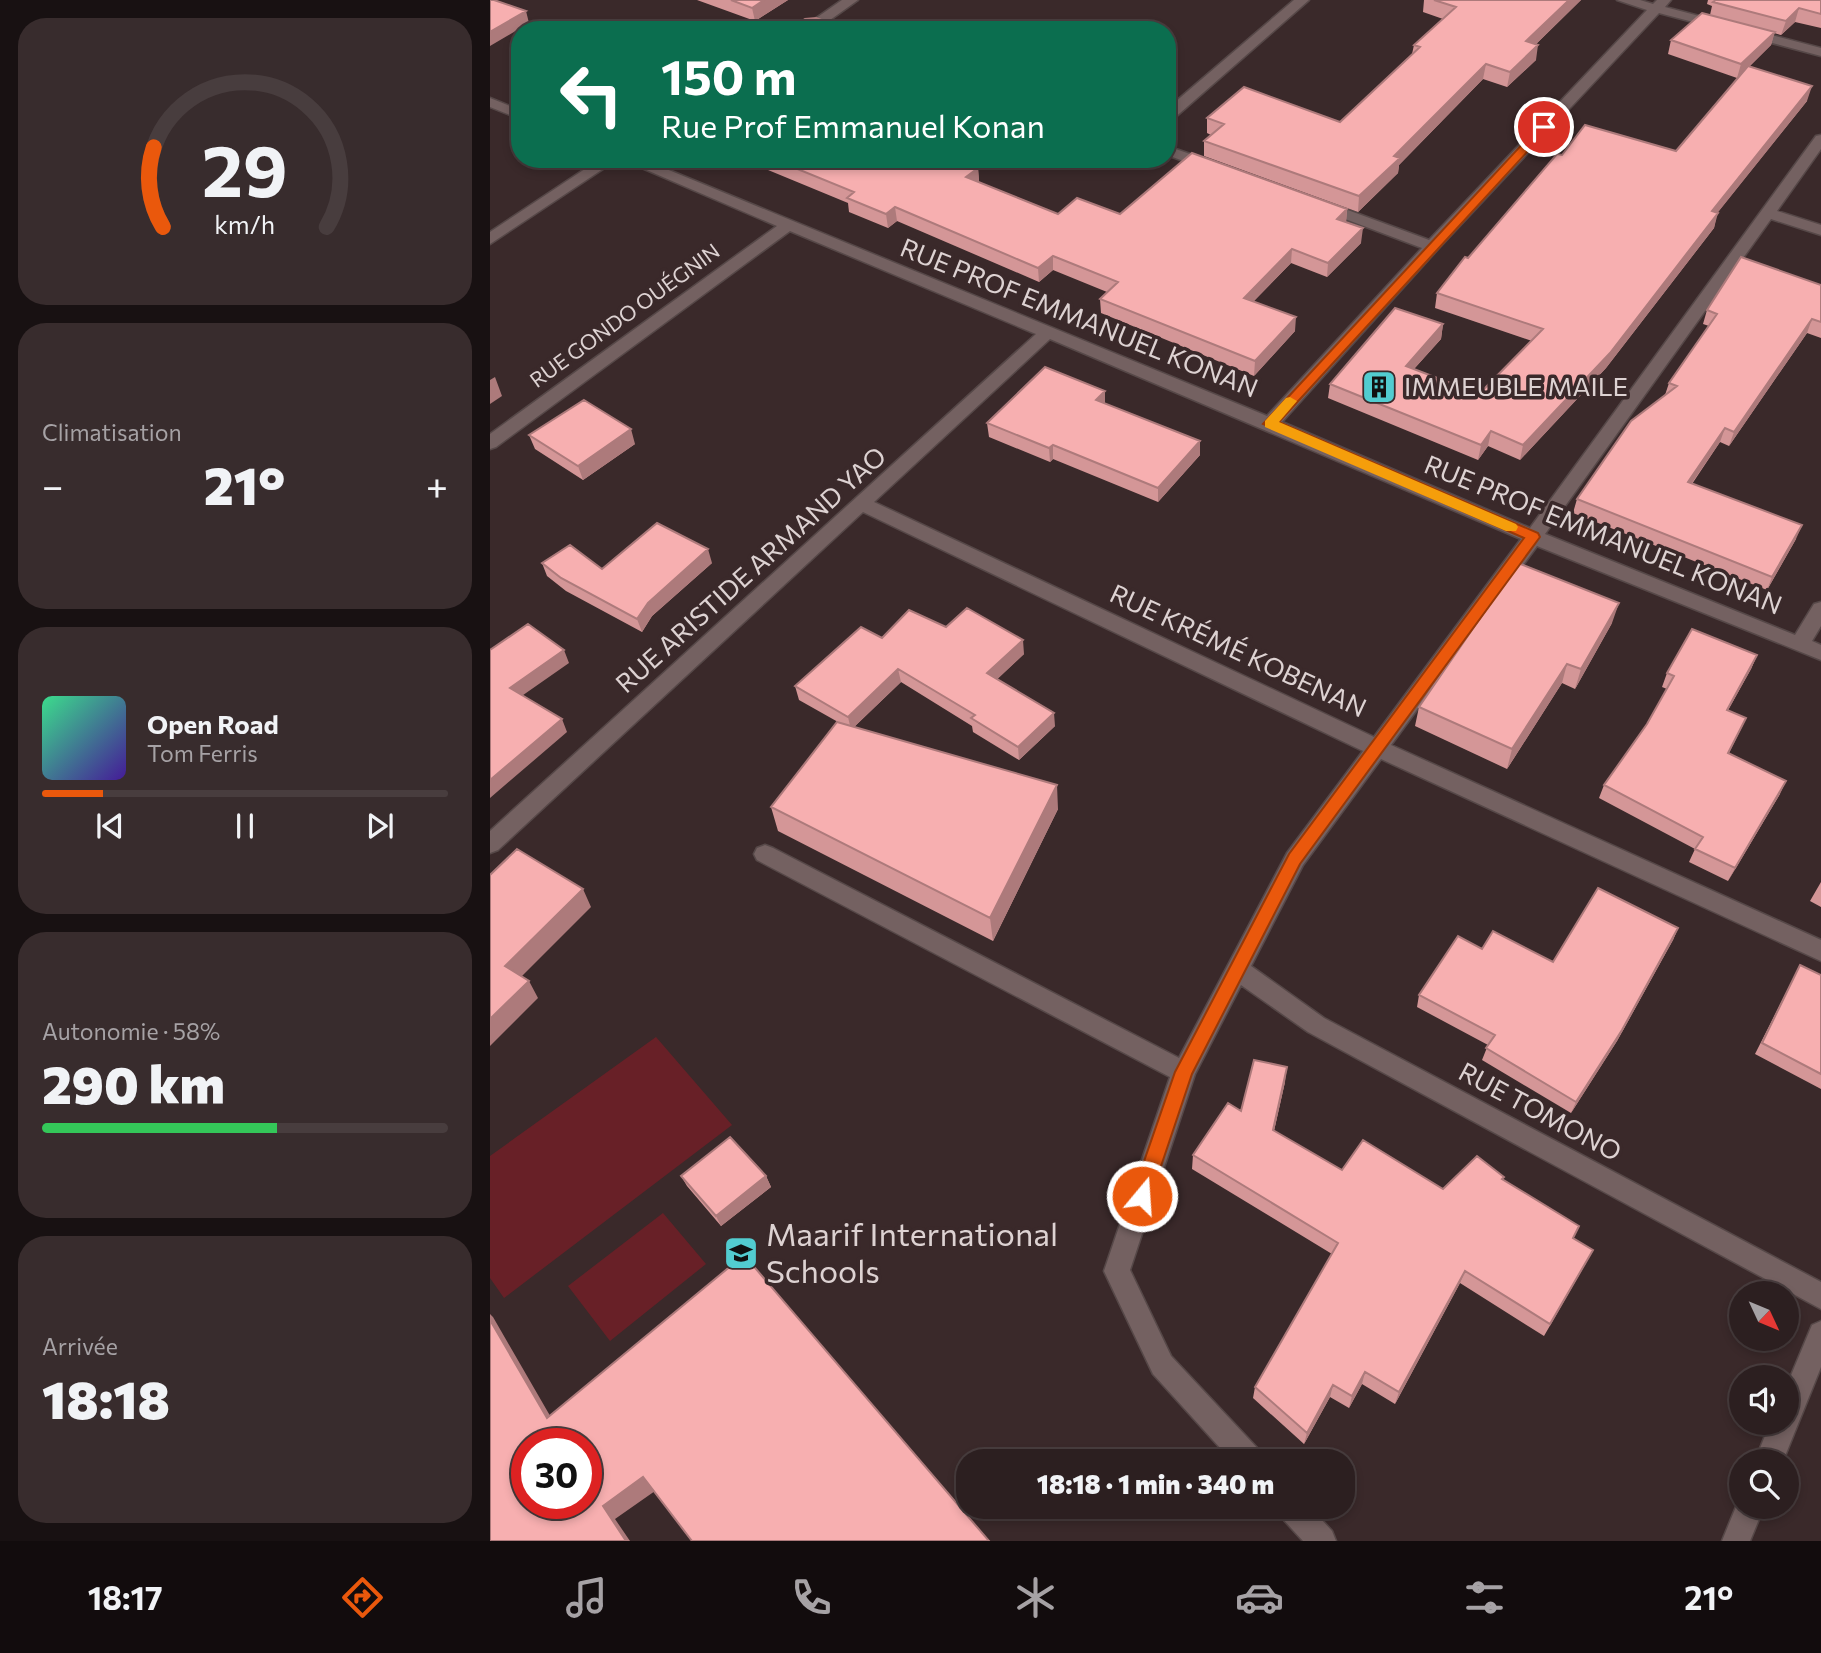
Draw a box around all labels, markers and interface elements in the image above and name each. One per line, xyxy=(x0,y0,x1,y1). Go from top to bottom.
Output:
text: 150 m xyxy=(661,45,796,105)
icon: left xyxy=(546,49,637,140)
pin xyxy=(1514,97,1574,157)
text: Rue Prof Emmanuel Konan xyxy=(661,105,1045,145)
icon: arrive xyxy=(1525,108,1563,146)
text: 29 xyxy=(202,124,288,213)
text: km/h xyxy=(215,209,275,239)
street label: RUE PROF EMMANUEL KONAN xyxy=(896,231,1263,403)
street label: RUE GONDO OUÉGNIN xyxy=(524,238,724,392)
building icon: IMMEUBLE MAILE xyxy=(1360,368,1398,406)
place label: IMMEUBLE MAILE xyxy=(1404,370,1628,401)
text: Climatisation xyxy=(42,418,182,446)
street label: RUE ARISTIDE ARMAND YAO xyxy=(609,439,891,698)
street label: RUE PROF EMMANUEL KONAN xyxy=(1420,448,1787,620)
text: 21° xyxy=(204,452,285,516)
text: − xyxy=(42,461,64,508)
text: + xyxy=(426,461,448,508)
street label: RUE KRÉMÉ KOBENAN xyxy=(1106,577,1372,723)
text: Open Road xyxy=(147,708,279,739)
text: Tom Ferris xyxy=(147,739,258,767)
icon: previous xyxy=(91,807,129,845)
icon: pause xyxy=(226,807,264,845)
icon: next xyxy=(361,807,399,845)
text: Autonomie · 58% xyxy=(42,1017,220,1045)
text: 290 km xyxy=(42,1051,225,1115)
street label: RUE TOMONO xyxy=(1454,1055,1627,1166)
position arrow xyxy=(1105,1159,1179,1233)
place label: Maarif International Schools xyxy=(766,1213,1058,1290)
school or university icon: Maarif International Schools xyxy=(722,1234,760,1272)
north arrow xyxy=(1729,1281,1799,1351)
map controls xyxy=(1729,1281,1799,1519)
text: Arrivée xyxy=(42,1332,118,1360)
button: sound xyxy=(1729,1365,1799,1435)
text: 18:18 xyxy=(42,1366,170,1430)
speed limit sign: 30 xyxy=(511,1428,602,1519)
button: search xyxy=(1729,1449,1799,1519)
text: 18:18 · 1 min · 340 m xyxy=(1037,1468,1274,1499)
icon: directions xyxy=(338,1573,387,1622)
icon: music xyxy=(562,1573,611,1622)
icon: phone xyxy=(787,1573,836,1622)
icon: climate xyxy=(1011,1573,1060,1622)
icon: car xyxy=(1235,1573,1284,1622)
icon: filters xyxy=(1460,1573,1509,1622)
text: 18:17 xyxy=(88,1577,163,1617)
text: 21° xyxy=(1684,1577,1733,1617)

